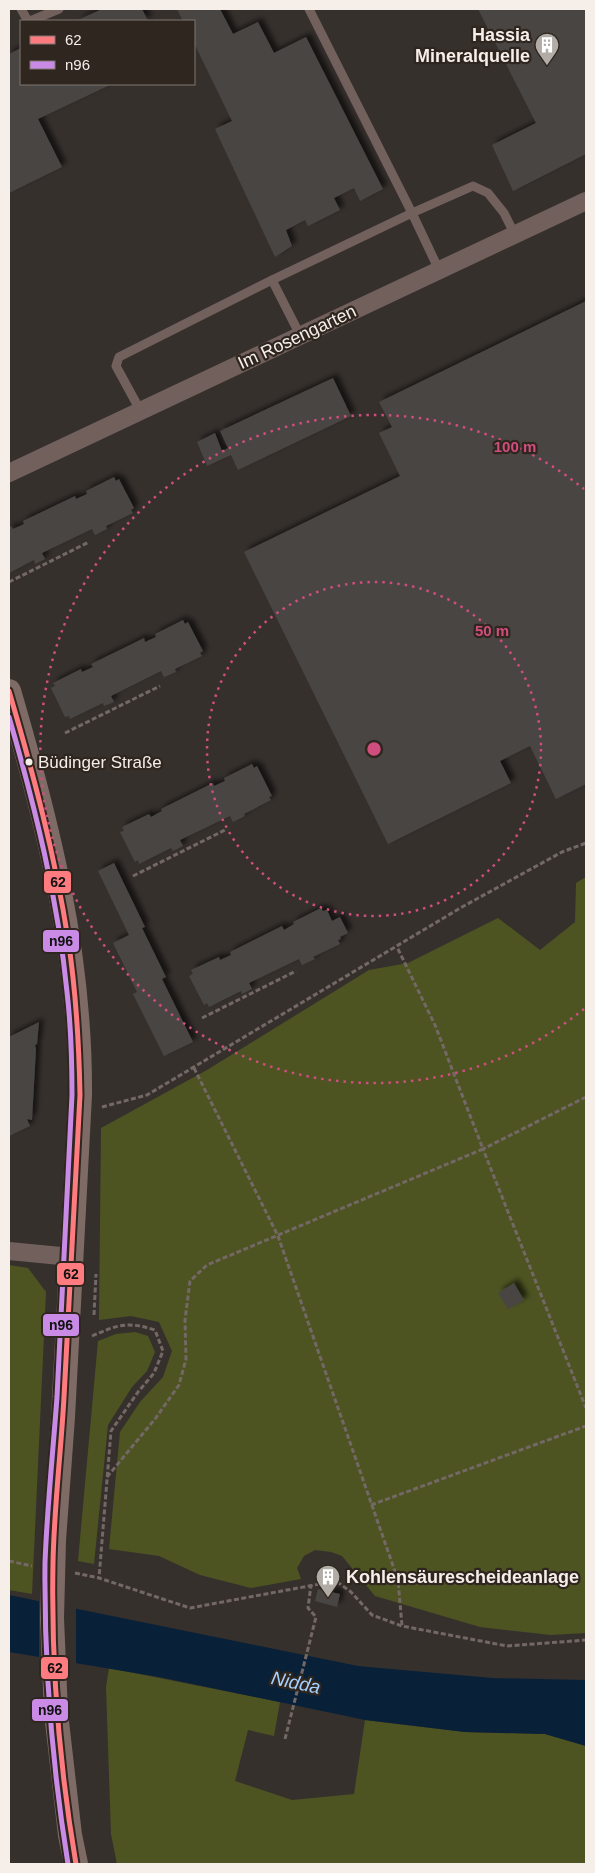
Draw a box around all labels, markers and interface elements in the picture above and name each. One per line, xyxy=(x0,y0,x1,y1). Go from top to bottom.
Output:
legend xyxy=(20,20,195,85)
place label: Hassia Mineralquelle xyxy=(415,25,531,66)
text: 62 xyxy=(65,31,82,48)
building icon: Hassia Mineralquelle xyxy=(534,32,560,66)
text: n96 xyxy=(65,56,90,73)
street label: Im Rosengarten xyxy=(235,301,359,373)
text: 100 m xyxy=(494,438,536,455)
text: 50 m xyxy=(475,622,509,639)
centre of rings xyxy=(365,740,383,758)
place label: Büdinger Straße xyxy=(38,753,162,772)
marker: Büdinger Straße xyxy=(24,757,34,767)
line badge: 62 xyxy=(43,870,72,894)
text: 62 xyxy=(50,874,66,890)
line badge: n96 xyxy=(42,929,80,953)
text: n96 xyxy=(49,933,73,949)
line badge: 62 xyxy=(56,1262,85,1286)
text: 62 xyxy=(63,1266,79,1282)
line badge: n96 xyxy=(42,1313,80,1337)
text: n96 xyxy=(49,1317,73,1333)
building icon: Kohlensäurescheideanlage xyxy=(315,1564,341,1598)
place label: Kohlensäurescheideanlage xyxy=(346,1567,579,1587)
line badge: 62 xyxy=(40,1656,69,1680)
text: 62 xyxy=(47,1660,63,1676)
water label: Nidda xyxy=(269,1667,322,1698)
line badge: n96 xyxy=(31,1698,69,1722)
text: n96 xyxy=(38,1702,62,1718)

